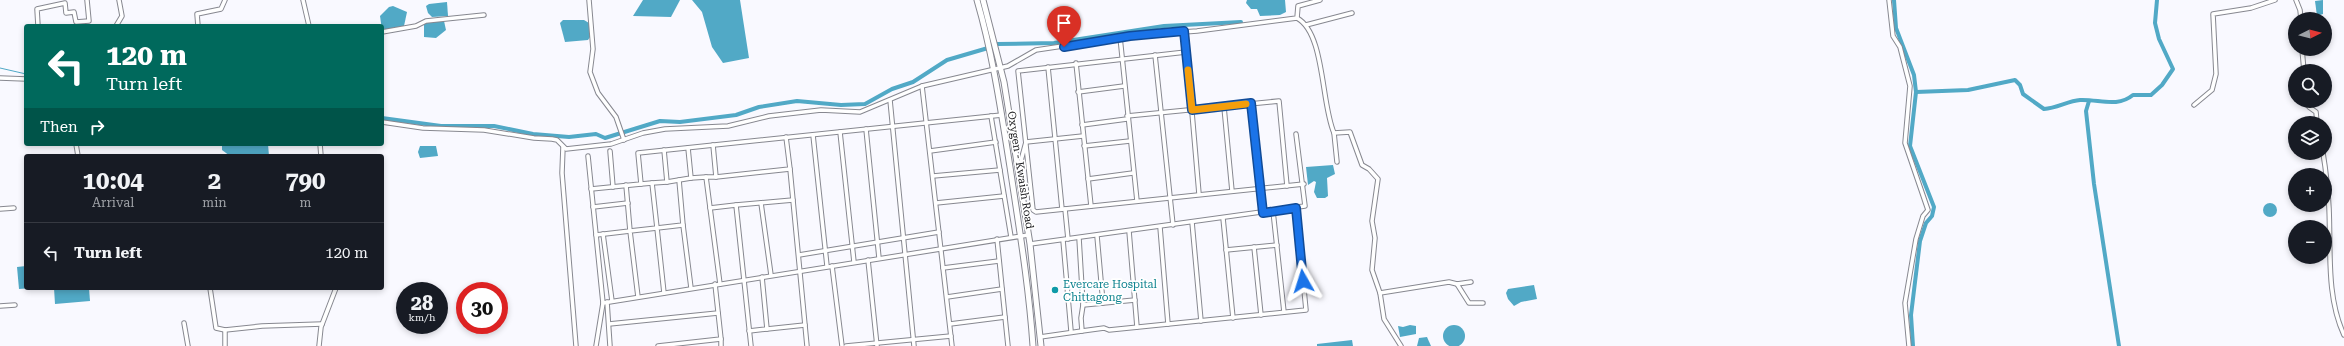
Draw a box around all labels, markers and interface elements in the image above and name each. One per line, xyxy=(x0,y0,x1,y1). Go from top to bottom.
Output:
pin xyxy=(1047,6,1081,47)
icon: arrive xyxy=(1053,12,1075,34)
north arrow xyxy=(2288,12,2332,56)
map controls xyxy=(2288,12,2332,264)
text: 120 m xyxy=(106,39,187,72)
icon: left xyxy=(40,40,92,92)
button: search xyxy=(2288,64,2332,108)
text: Turn left xyxy=(106,73,182,94)
street label: Oxygen - Kwaish Road xyxy=(1005,110,1036,230)
icon: right xyxy=(86,116,108,138)
button: layers xyxy=(2288,116,2332,160)
text: Then xyxy=(40,118,78,136)
text: 10:04 xyxy=(83,167,144,195)
text: 2 xyxy=(208,167,221,195)
text: 790 xyxy=(285,167,326,195)
button: + xyxy=(2288,168,2332,212)
text: Arrival xyxy=(92,195,134,210)
text: min xyxy=(202,195,227,210)
text: m xyxy=(299,195,311,210)
button: − xyxy=(2288,220,2332,264)
icon: left xyxy=(40,242,62,264)
text: Turn left xyxy=(74,244,142,262)
text: 120 m xyxy=(325,244,368,262)
position arrow xyxy=(1282,260,1324,302)
place label: Evercare Hospital Chittagong xyxy=(1063,278,1158,304)
speed limit sign: 30 xyxy=(456,282,508,334)
marker: Evercare Hospital Chittagong xyxy=(1050,285,1060,295)
text: 28 xyxy=(411,291,433,315)
text: km/h xyxy=(409,312,435,323)

